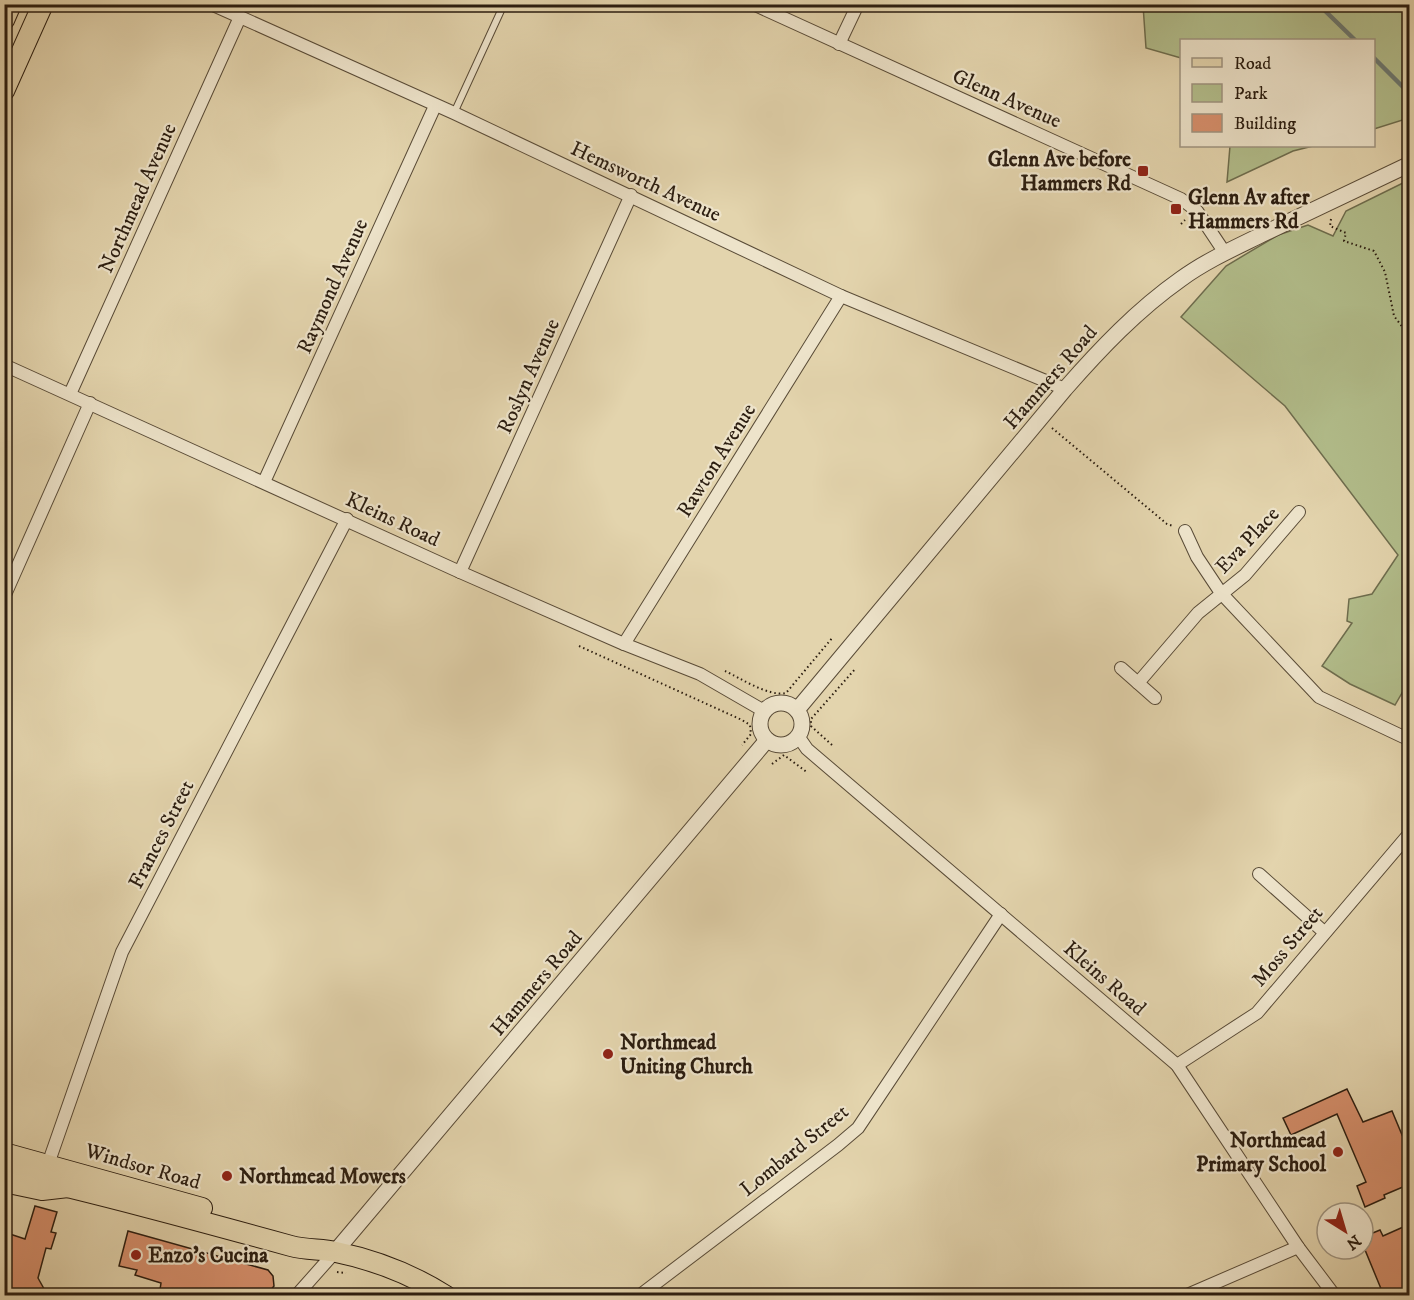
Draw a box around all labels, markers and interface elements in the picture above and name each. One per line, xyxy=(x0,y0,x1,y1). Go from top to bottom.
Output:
legend xyxy=(1180,39,1375,147)
text: Road xyxy=(1234,53,1271,75)
street label: Glenn Avenue xyxy=(948,63,1065,135)
text: Park xyxy=(1234,83,1268,105)
text: Building xyxy=(1234,113,1296,135)
street label: Northmead Avenue xyxy=(93,119,183,277)
street label: Hemsworth Avenue xyxy=(566,136,725,228)
place label: Glenn Ave before Hammers Rd xyxy=(988,147,1132,197)
marker: Glenn Ave before Hammers Rd xyxy=(1136,164,1150,178)
place label: Glenn Av after Hammers Rd xyxy=(1188,185,1311,235)
marker: Glenn Av after Hammers Rd xyxy=(1169,202,1183,216)
street label: Raymond Avenue xyxy=(292,215,374,358)
street label: Roslyn Avenue xyxy=(492,315,566,438)
street label: Hammers Road xyxy=(998,320,1103,435)
street label: Rawton Avenue xyxy=(672,399,762,522)
street label: Kleins Road xyxy=(341,487,444,553)
street label: Eva Place xyxy=(1210,502,1285,580)
street label: Frances Street xyxy=(123,776,200,893)
street label: Moss Street xyxy=(1247,901,1329,992)
street label: Hammers Road xyxy=(485,925,589,1042)
street label: Kleins Road xyxy=(1058,936,1151,1022)
place label: Northmead Uniting Church xyxy=(620,1030,754,1080)
marker: Northmead Uniting Church xyxy=(601,1047,615,1061)
street label: Lombard Street xyxy=(735,1099,854,1202)
place label: Northmead Primary School xyxy=(1196,1128,1327,1178)
street label: Windsor Road xyxy=(81,1138,204,1196)
marker: Northmead Primary School xyxy=(1331,1145,1345,1159)
place label: Northmead Mowers xyxy=(239,1164,406,1190)
marker: Northmead Mowers xyxy=(220,1169,234,1183)
north arrow xyxy=(1315,1201,1375,1261)
text: N xyxy=(1342,1230,1365,1254)
place label: Enzo's Cucina xyxy=(148,1243,269,1269)
marker: Enzo's Cucina xyxy=(129,1248,143,1262)

